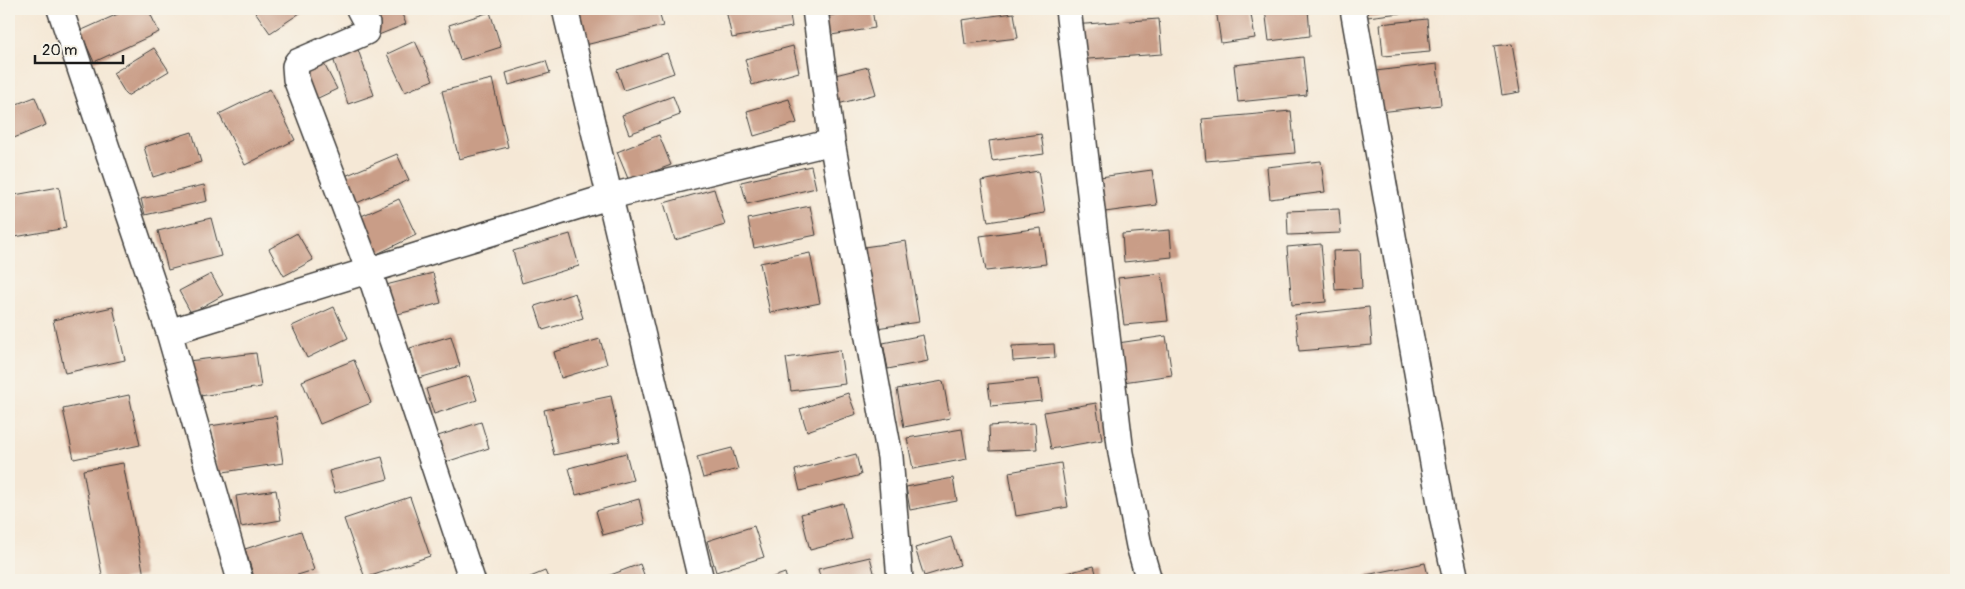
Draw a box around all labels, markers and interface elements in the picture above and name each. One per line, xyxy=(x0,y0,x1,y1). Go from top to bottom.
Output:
scale bar xyxy=(35,32,122,64)
text: 20 m xyxy=(42,41,77,60)

